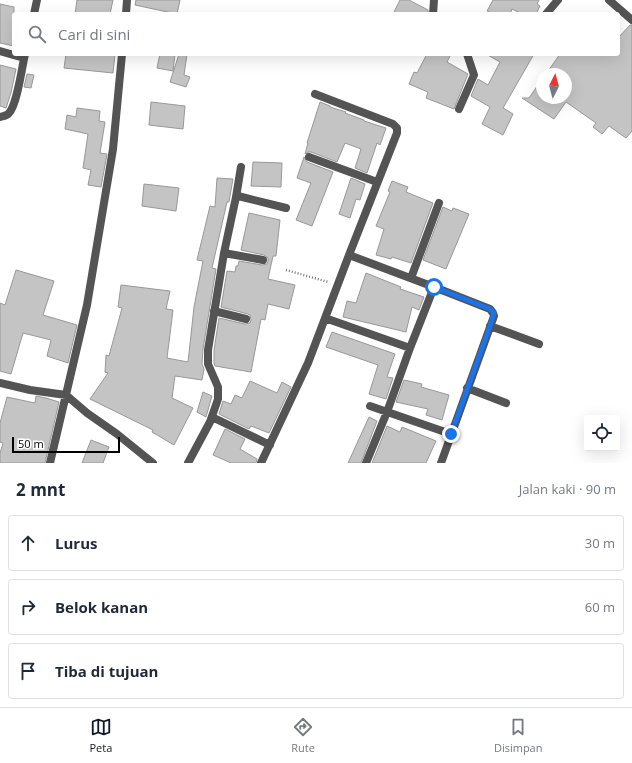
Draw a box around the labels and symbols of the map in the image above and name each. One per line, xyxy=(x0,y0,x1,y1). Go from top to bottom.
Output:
north arrow xyxy=(536,68,572,104)
route start xyxy=(425,278,443,296)
route end xyxy=(442,425,460,443)
scale bar xyxy=(12,435,120,454)

